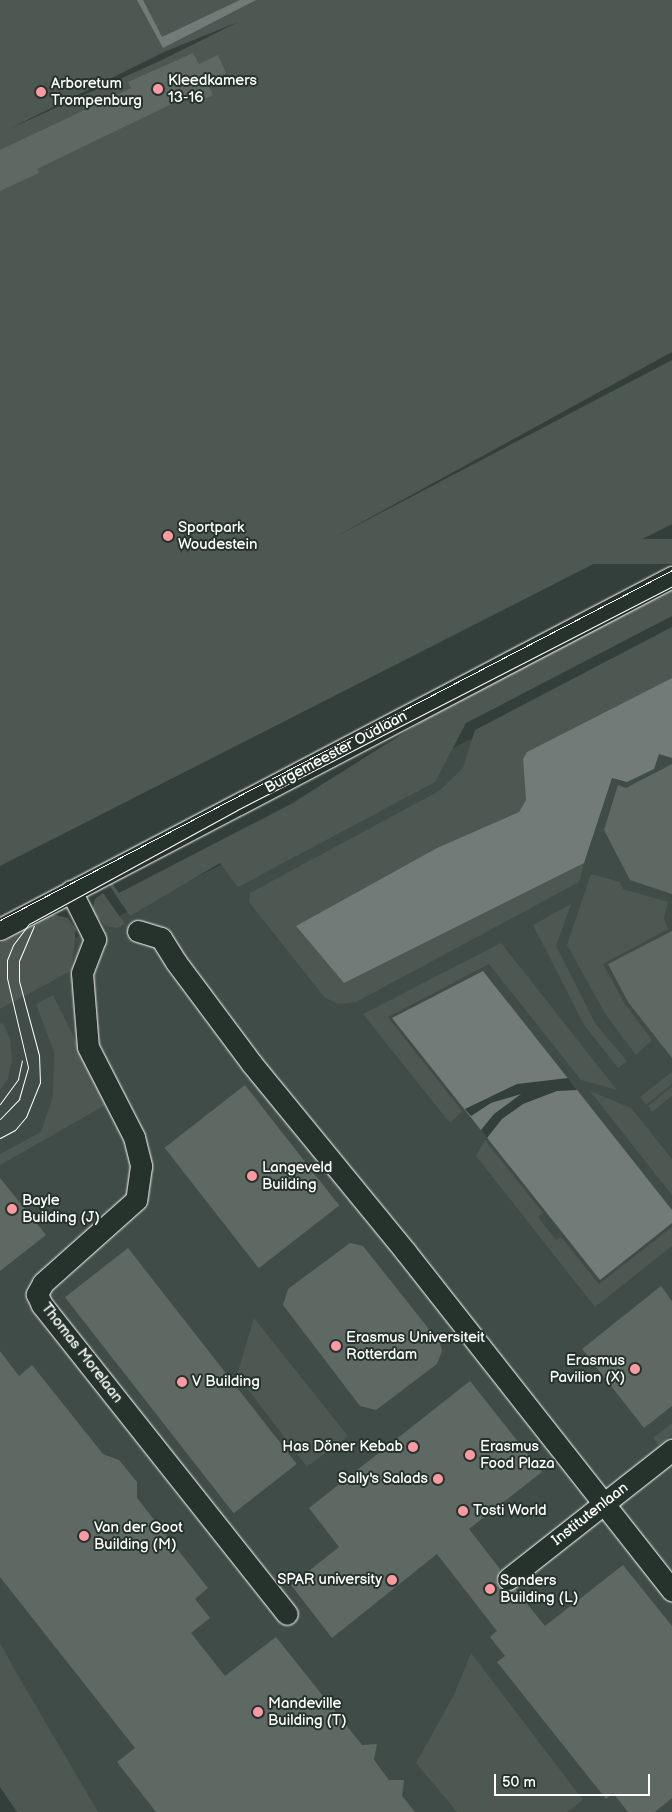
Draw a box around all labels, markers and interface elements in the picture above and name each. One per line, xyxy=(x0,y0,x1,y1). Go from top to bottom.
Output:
place label: Kleedkamers 13-16 xyxy=(168,71,257,106)
place label: Arboretum Trompenburg xyxy=(51,74,142,109)
marker: Kleedkamers 13-16 xyxy=(152,83,164,95)
marker: Arboretum Trompenburg xyxy=(35,86,47,98)
place label: Sportpark Woudestein xyxy=(178,518,257,553)
marker: Sportpark Woudestein xyxy=(162,530,174,542)
street label: Burgemeester Oudlaan xyxy=(262,707,410,797)
place label: Langeveld Building xyxy=(262,1158,332,1193)
marker: Langeveld Building xyxy=(246,1170,258,1182)
place label: Bayle Building (J) xyxy=(22,1191,100,1226)
marker: Bayle Building (J) xyxy=(6,1203,18,1215)
street label: Thomas Morelaan xyxy=(37,1299,127,1407)
place label: Erasmus Universiteit Rotterdam xyxy=(346,1328,485,1363)
marker: Erasmus Universiteit Rotterdam xyxy=(330,1340,342,1352)
place label: Erasmus Pavilion (X) xyxy=(550,1351,625,1386)
marker: Erasmus Pavilion (X) xyxy=(629,1363,641,1375)
place label: V Building xyxy=(192,1373,260,1391)
marker: V Building xyxy=(176,1376,188,1388)
place label: Erasmus Food Plaza xyxy=(480,1437,555,1472)
place label: Has Döner Kebab xyxy=(282,1438,403,1456)
marker: Has Döner Kebab xyxy=(407,1441,419,1453)
marker: Erasmus Food Plaza xyxy=(464,1449,476,1461)
place label: Sally's Salads xyxy=(338,1470,428,1488)
marker: Sally's Salads xyxy=(432,1473,444,1485)
street label: Institutenlaan xyxy=(548,1479,632,1549)
place label: Tosti World xyxy=(473,1502,547,1520)
marker: Tosti World xyxy=(457,1505,469,1517)
place label: Van der Goot Building (M) xyxy=(94,1518,183,1553)
marker: Van der Goot Building (M) xyxy=(78,1530,90,1542)
place label: SPAR university xyxy=(277,1571,382,1589)
place label: Sanders Building (L) xyxy=(500,1571,578,1606)
marker: SPAR university xyxy=(386,1574,398,1586)
marker: Sanders Building (L) xyxy=(484,1583,496,1595)
place label: Mandeville Building (T) xyxy=(268,1694,347,1729)
marker: Mandeville Building (T) xyxy=(252,1706,264,1718)
scale bar xyxy=(497,1764,653,1796)
text: 50 m xyxy=(502,1773,536,1792)

